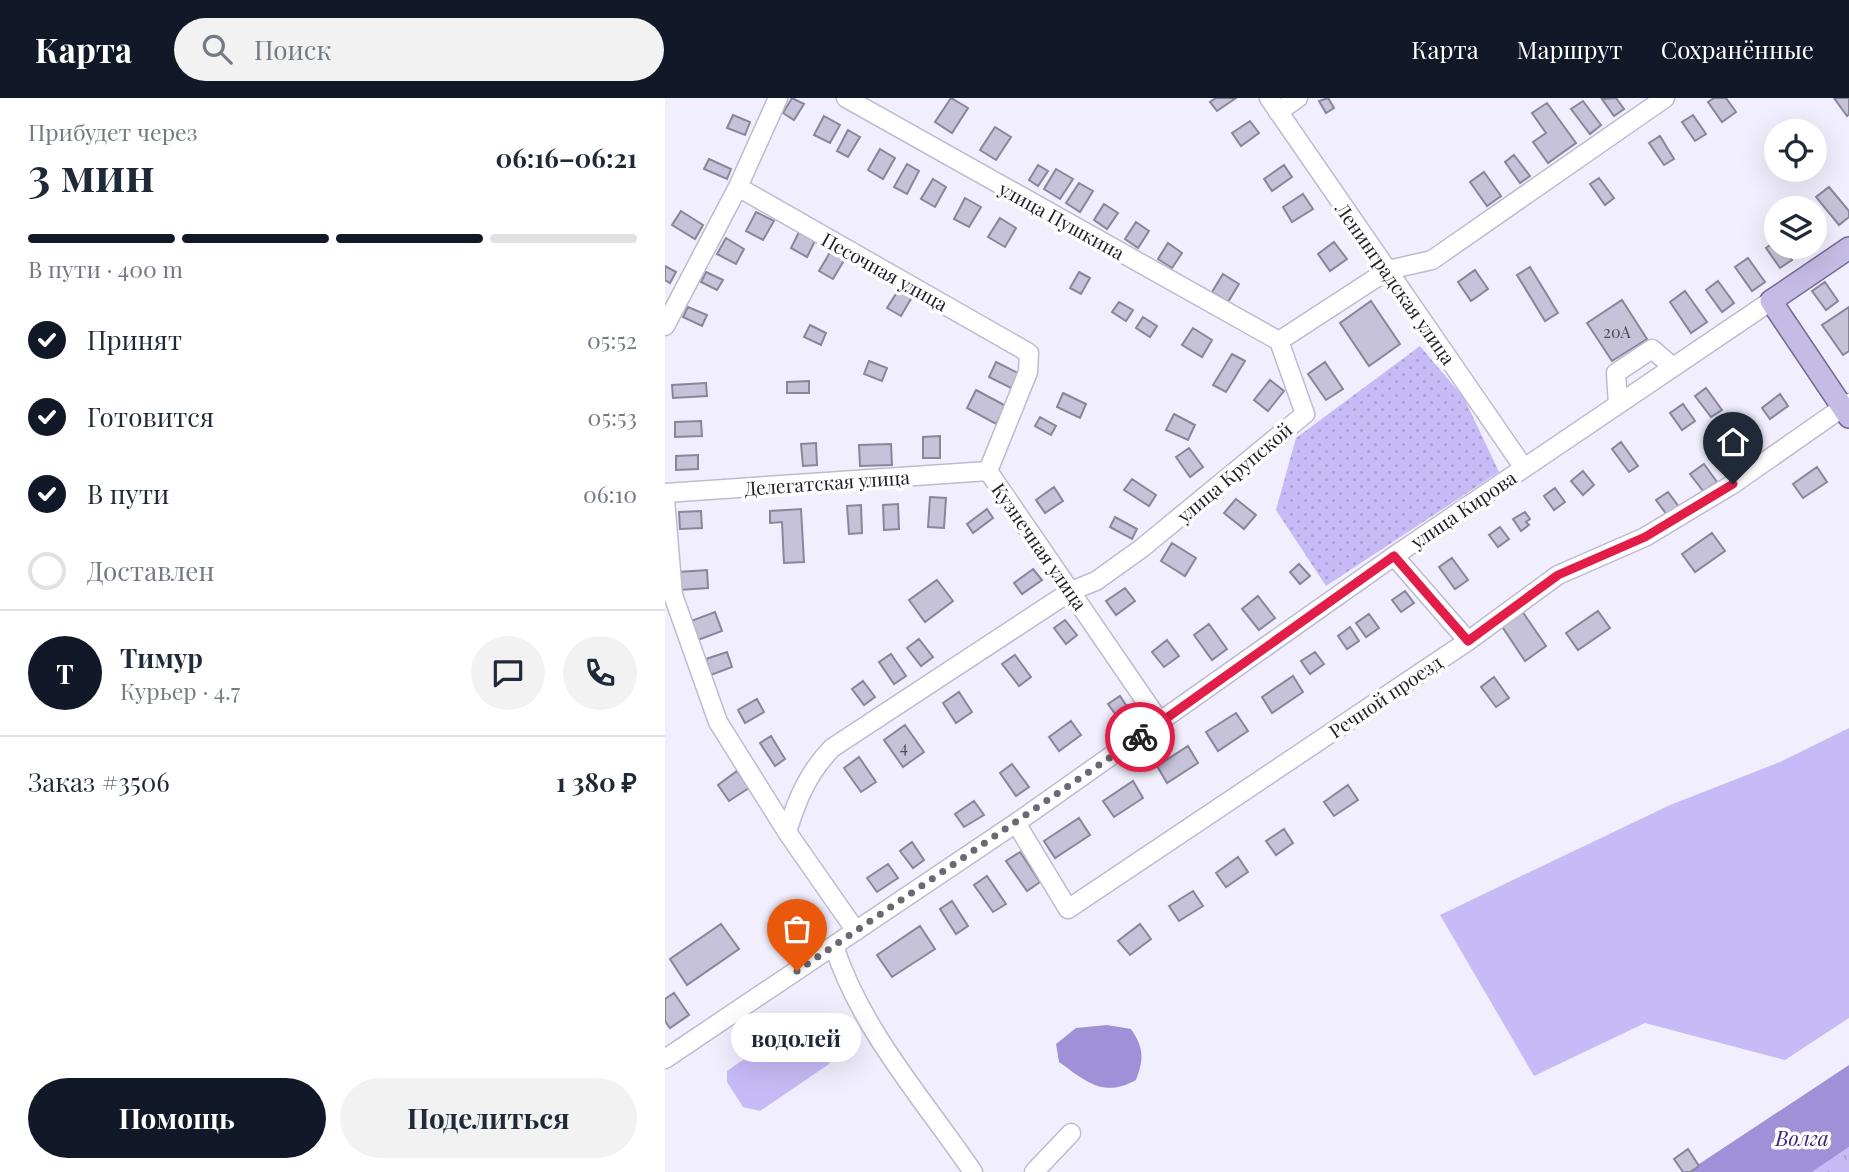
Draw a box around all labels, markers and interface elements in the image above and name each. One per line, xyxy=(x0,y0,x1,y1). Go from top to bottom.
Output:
search box xyxy=(174,18,664,81)
text: Карта xyxy=(35,27,132,71)
icon: search xyxy=(198,30,236,68)
text: Поиск xyxy=(254,32,331,67)
text: Карта xyxy=(1411,33,1479,65)
text: Маршрут xyxy=(1517,33,1623,65)
text: Сохранённые xyxy=(1661,33,1814,65)
text: Прибудет через xyxy=(28,116,197,147)
map controls xyxy=(1764,119,1827,259)
button: locate xyxy=(1764,119,1827,182)
text: 06:16–06:21 xyxy=(495,140,637,175)
text: 3 мин xyxy=(28,142,155,204)
street label: улица Пушкина xyxy=(994,174,1130,265)
street label: Ленинградская улица xyxy=(1330,196,1462,370)
button: layers xyxy=(1764,196,1827,259)
street label: Песочная улица xyxy=(817,226,953,317)
text: В пути · 400 m xyxy=(28,253,183,284)
icon: check xyxy=(28,321,66,359)
house number: 20А xyxy=(1603,321,1632,342)
text: Принят xyxy=(87,322,182,357)
text: 05:52 xyxy=(587,324,637,355)
icon: check xyxy=(28,398,66,436)
text: Готовится xyxy=(87,399,214,434)
text: 05:53 xyxy=(588,401,637,432)
pin xyxy=(1703,412,1763,484)
street label: улица Крупской xyxy=(1170,416,1297,529)
icon: home xyxy=(1714,423,1752,461)
street label: Делегатская улица xyxy=(743,463,911,501)
street label: улица Кирова xyxy=(1404,464,1521,554)
icon: check xyxy=(28,475,66,513)
text: В пути xyxy=(87,476,169,511)
street label: Кузнечная улица xyxy=(986,477,1094,615)
text: 06:10 xyxy=(583,478,637,509)
text: Доставлен xyxy=(87,553,214,588)
button: chat xyxy=(471,636,545,710)
button: phone xyxy=(563,636,637,710)
text: Тимур xyxy=(120,640,203,675)
street label: Речной проезд xyxy=(1323,648,1447,744)
text: Т xyxy=(56,656,74,691)
text: Курьер · 4.7 xyxy=(120,675,240,706)
courier xyxy=(1105,702,1175,772)
icon: bike xyxy=(1121,718,1159,756)
house number: 4 xyxy=(900,736,908,757)
text: Заказ #3506 xyxy=(28,764,170,799)
text: 1 380 ₽ xyxy=(556,764,637,799)
pin xyxy=(767,899,827,971)
icon: bag xyxy=(778,910,816,948)
callout: водолей xyxy=(732,1013,862,1062)
text: водолей xyxy=(751,1022,841,1053)
button: Помощь xyxy=(28,1078,326,1158)
button: Поделиться xyxy=(340,1078,637,1158)
water label: Волга xyxy=(1774,1123,1829,1151)

